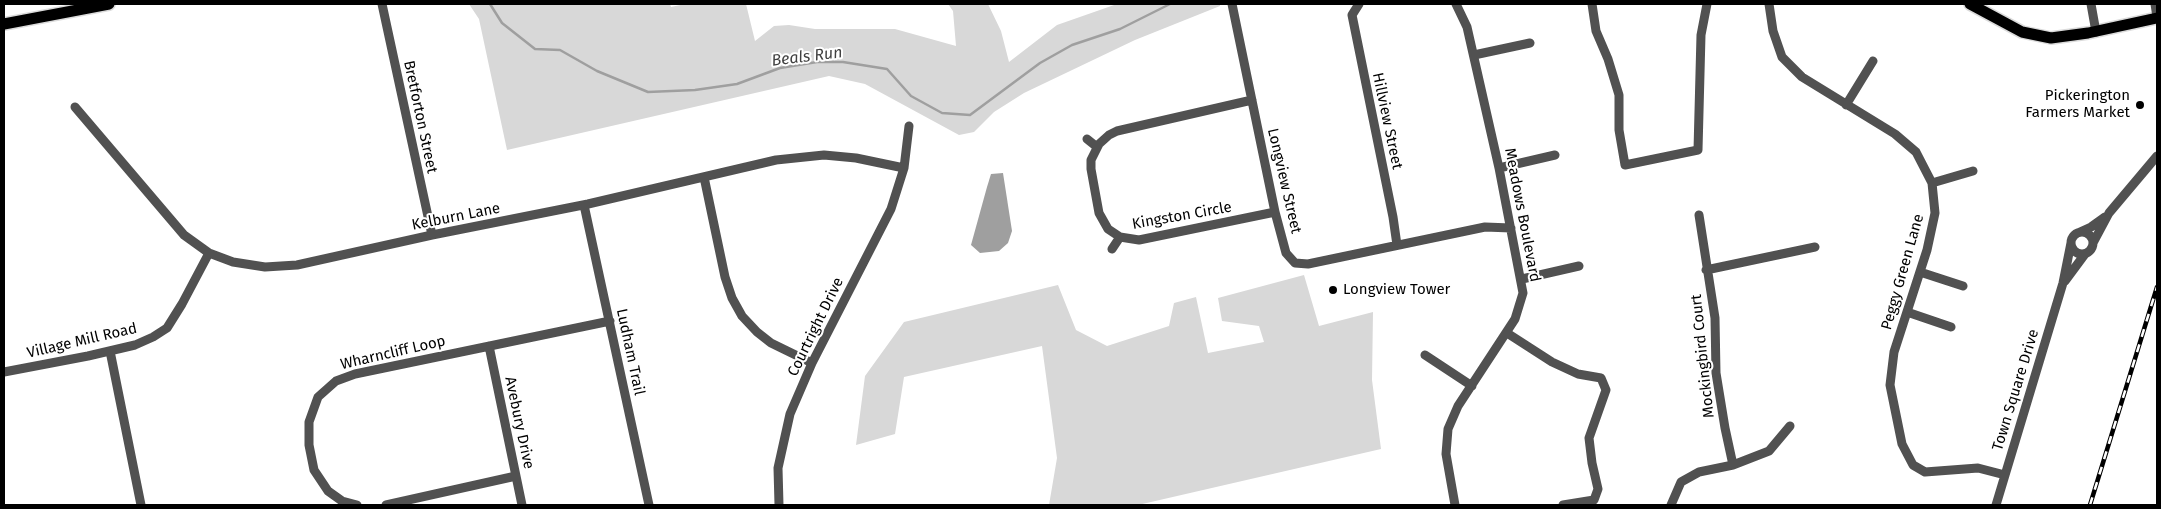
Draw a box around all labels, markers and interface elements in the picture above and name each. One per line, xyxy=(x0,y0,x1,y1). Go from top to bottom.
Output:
water label: Beals Run xyxy=(771,43,843,71)
street label: Bretforton Street xyxy=(399,59,441,175)
street label: Hillview Street xyxy=(1368,71,1406,171)
place label: Pickerington Farmers Market xyxy=(2025,87,2130,122)
marker: Pickerington Farmers Market xyxy=(2134,99,2146,111)
street label: Longview Street xyxy=(1263,127,1305,235)
street label: Meadows Boulevard xyxy=(1500,147,1544,283)
street label: Kingston Circle xyxy=(1131,198,1233,234)
street label: Kelburn Lane xyxy=(410,200,502,234)
street label: Peggy Green Lane xyxy=(1878,212,1928,332)
street label: Courtright Drive xyxy=(784,275,848,379)
place label: Longview Tower xyxy=(1343,281,1450,299)
marker: Longview Tower xyxy=(1327,284,1339,296)
street label: Mockingbird Court xyxy=(1688,293,1718,419)
street label: Ludham Trail xyxy=(612,307,648,397)
street label: Village Mill Road xyxy=(25,320,139,362)
street label: Town Square Drive xyxy=(1989,327,2043,453)
street label: Wharncliff Loop xyxy=(339,332,447,374)
street label: Avebury Drive xyxy=(500,375,538,471)

